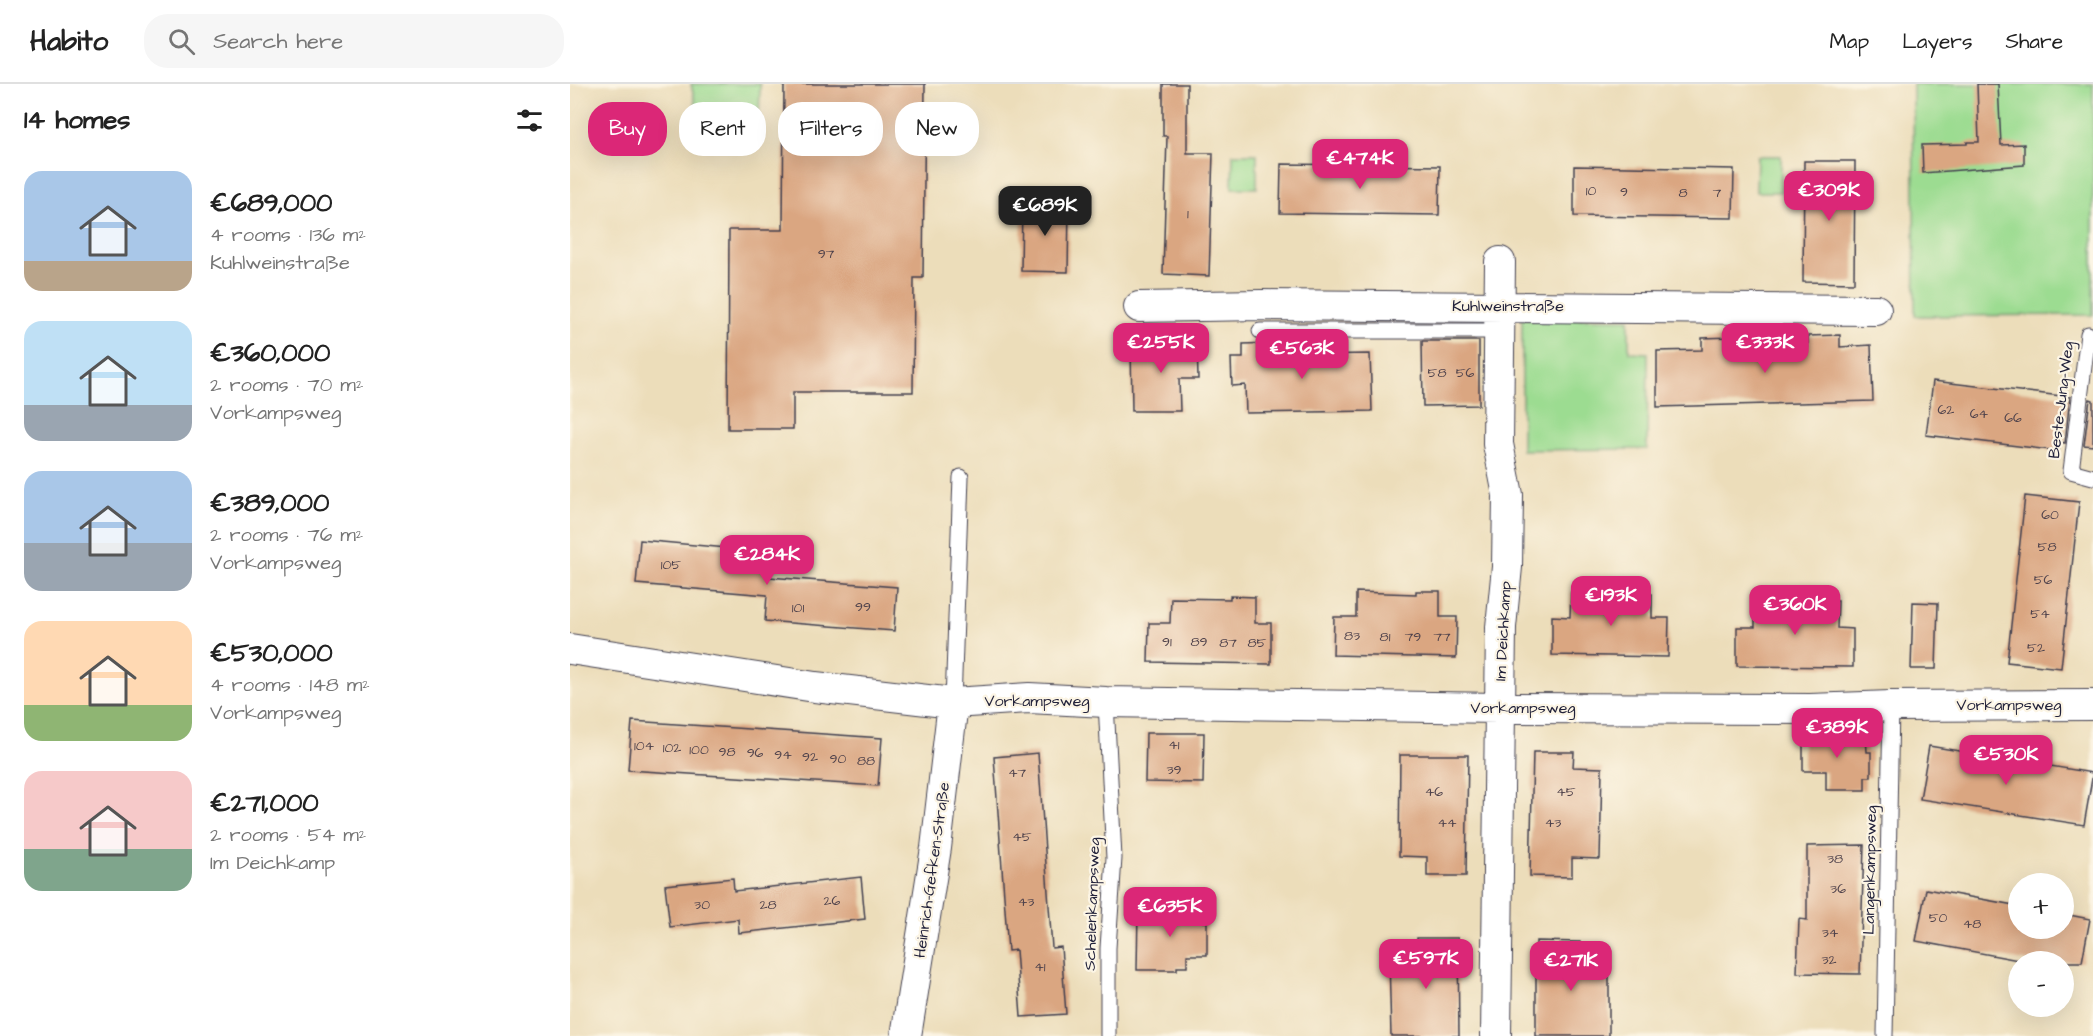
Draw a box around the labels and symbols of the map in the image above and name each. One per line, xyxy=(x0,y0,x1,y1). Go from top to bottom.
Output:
pin: €474K xyxy=(1318,139,1402,190)
pin: €309K xyxy=(1787,171,1871,222)
house number: 10 xyxy=(1586,181,1596,201)
house number: 9 xyxy=(1620,182,1628,202)
house number: 8 xyxy=(1678,183,1688,203)
house number: 7 xyxy=(1713,183,1722,203)
pin: €689K xyxy=(1003,186,1087,237)
house number: 1 xyxy=(1187,204,1189,224)
house number: 97 xyxy=(818,244,835,264)
street label: Kuhlweinstraße xyxy=(1452,295,1564,317)
pin: €255K xyxy=(1119,323,1203,374)
pin: €333K xyxy=(1723,323,1807,374)
pin: €563K xyxy=(1260,329,1344,380)
street label: Beste-Jung-Weg xyxy=(2043,340,2080,460)
house number: 58 xyxy=(1428,363,1447,383)
house number: 56 xyxy=(1456,363,1475,383)
house number: 62 xyxy=(1938,400,1954,420)
house number: 64 xyxy=(1970,404,1989,424)
house number: 66 xyxy=(2004,408,2022,428)
house number: 60 xyxy=(2041,505,2059,525)
pin: €284K xyxy=(725,535,809,586)
house number: 58 xyxy=(2038,537,2057,557)
house number: 105 xyxy=(661,555,681,575)
house number: 56 xyxy=(2034,570,2053,590)
pin: €193K xyxy=(1569,576,1653,627)
street label: Im Deichkamp xyxy=(1489,580,1517,682)
pin: €360K xyxy=(1753,585,1837,636)
house number: 99 xyxy=(855,597,871,617)
house number: 101 xyxy=(792,598,804,618)
house number: 54 xyxy=(2030,604,2050,624)
house number: 83 xyxy=(1344,626,1360,646)
house number: 81 xyxy=(1380,627,1391,647)
house number: 79 xyxy=(1405,627,1421,647)
house number: 77 xyxy=(1433,627,1451,647)
house number: 91 xyxy=(1162,632,1172,652)
house number: 89 xyxy=(1190,632,1208,652)
house number: 87 xyxy=(1219,633,1237,653)
house number: 85 xyxy=(1248,633,1267,653)
house number: 52 xyxy=(2027,638,2045,658)
street label: Vorkampsweg xyxy=(984,690,1090,713)
street label: Vorkampsweg xyxy=(1956,694,2062,717)
street label: Vorkampsweg xyxy=(1470,697,1576,720)
pin: €389K xyxy=(1795,708,1879,759)
house number: 41 xyxy=(1168,735,1180,755)
pin: €530K xyxy=(1964,735,2048,786)
house number: 104 xyxy=(634,736,655,756)
house number: 102 xyxy=(663,738,681,758)
house number: 100 xyxy=(689,740,709,760)
house number: 98 xyxy=(718,742,736,762)
house number: 96 xyxy=(747,743,764,763)
house number: 94 xyxy=(774,745,792,765)
house number: 92 xyxy=(802,747,818,767)
house number: 90 xyxy=(830,749,847,769)
house number: 88 xyxy=(857,751,875,771)
house number: 39 xyxy=(1166,760,1182,780)
house number: 47 xyxy=(1008,763,1026,783)
street label: Heinrich-Gefken-Straße xyxy=(909,780,955,959)
house number: 46 xyxy=(1425,782,1443,802)
house number: 45 xyxy=(1556,782,1576,802)
street label: Langenkampsweg xyxy=(1858,805,1883,935)
house number: 44 xyxy=(1437,813,1457,833)
house number: 43 xyxy=(1545,813,1561,833)
house number: 45 xyxy=(1012,827,1032,847)
street label: Schelenkampsweg xyxy=(1079,837,1106,971)
house number: 38 xyxy=(1827,849,1843,869)
house number: 36 xyxy=(1830,879,1846,899)
pin: €635K xyxy=(1128,887,1212,938)
house number: 26 xyxy=(824,891,841,911)
house number: 43 xyxy=(1018,892,1034,912)
house number: 30 xyxy=(694,895,710,915)
house number: 28 xyxy=(759,895,777,915)
house number: 50 xyxy=(1929,908,1948,928)
house number: 48 xyxy=(1963,914,1981,934)
house number: 34 xyxy=(1822,923,1839,943)
pin: €597K xyxy=(1384,939,1468,990)
pin: €271K xyxy=(1529,941,1613,992)
house number: 32 xyxy=(1821,950,1837,970)
house number: 41 xyxy=(1034,957,1046,977)

